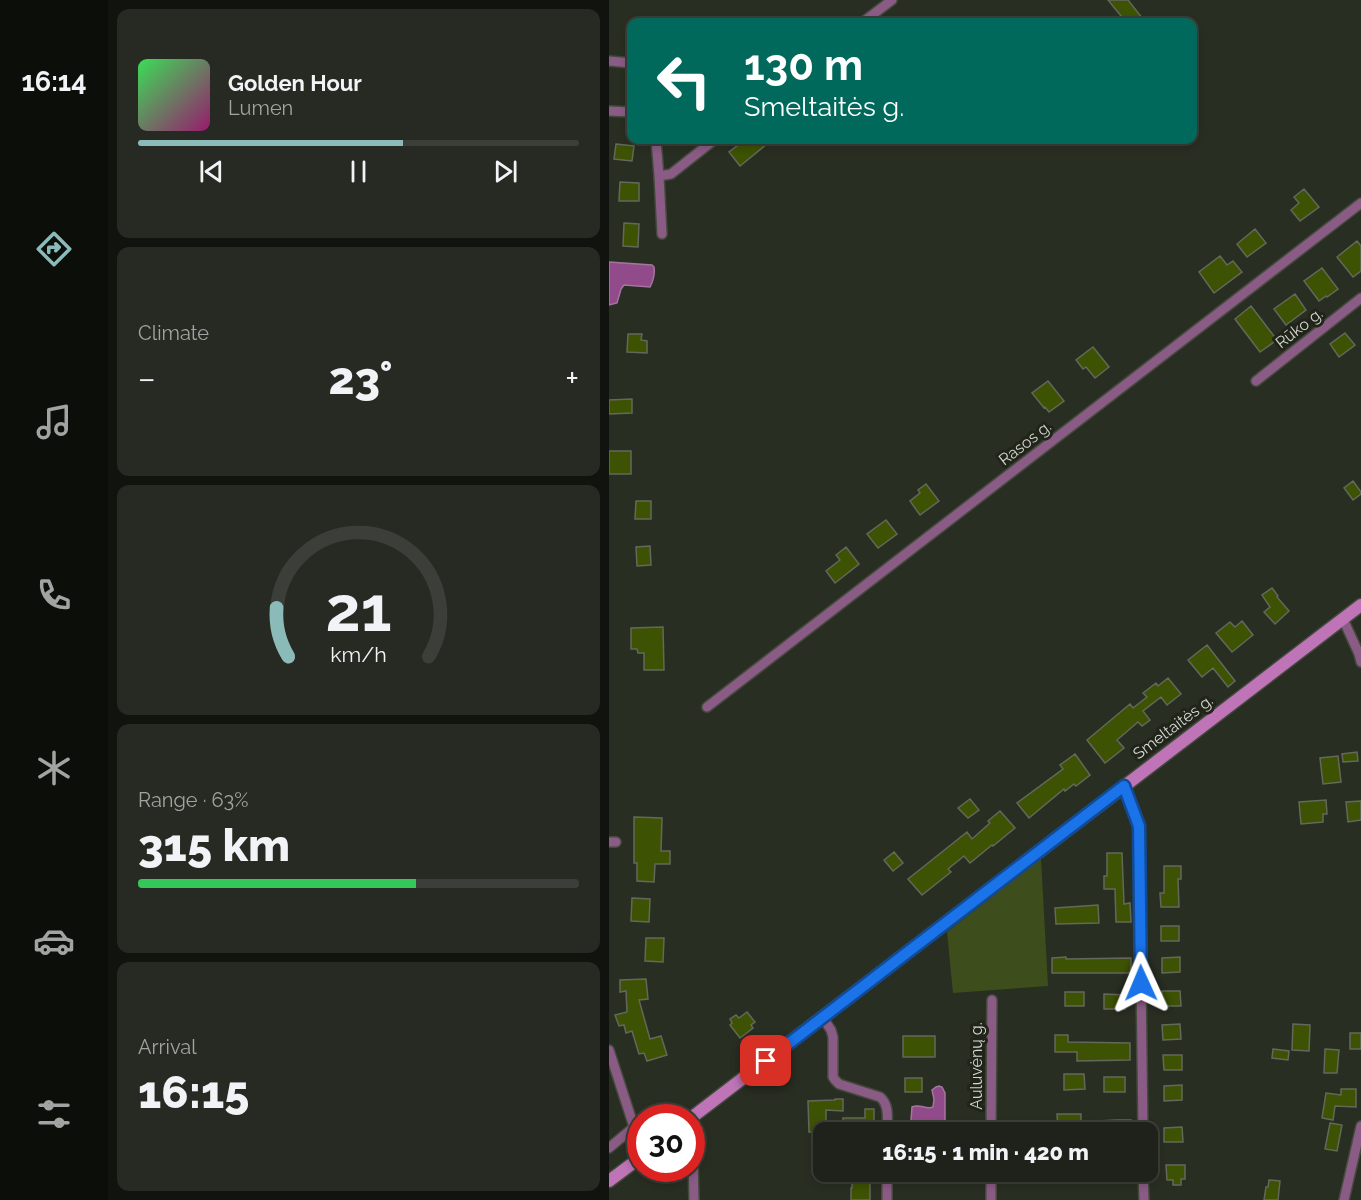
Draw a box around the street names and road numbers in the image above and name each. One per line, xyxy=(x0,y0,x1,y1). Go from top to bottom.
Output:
street label: Rūko g. xyxy=(1272,304,1326,352)
street label: Rasos g. xyxy=(995,417,1055,469)
street label: Smeltaitės g. xyxy=(1129,691,1217,763)
street label: Auluvėnų g. xyxy=(967,1022,986,1110)

